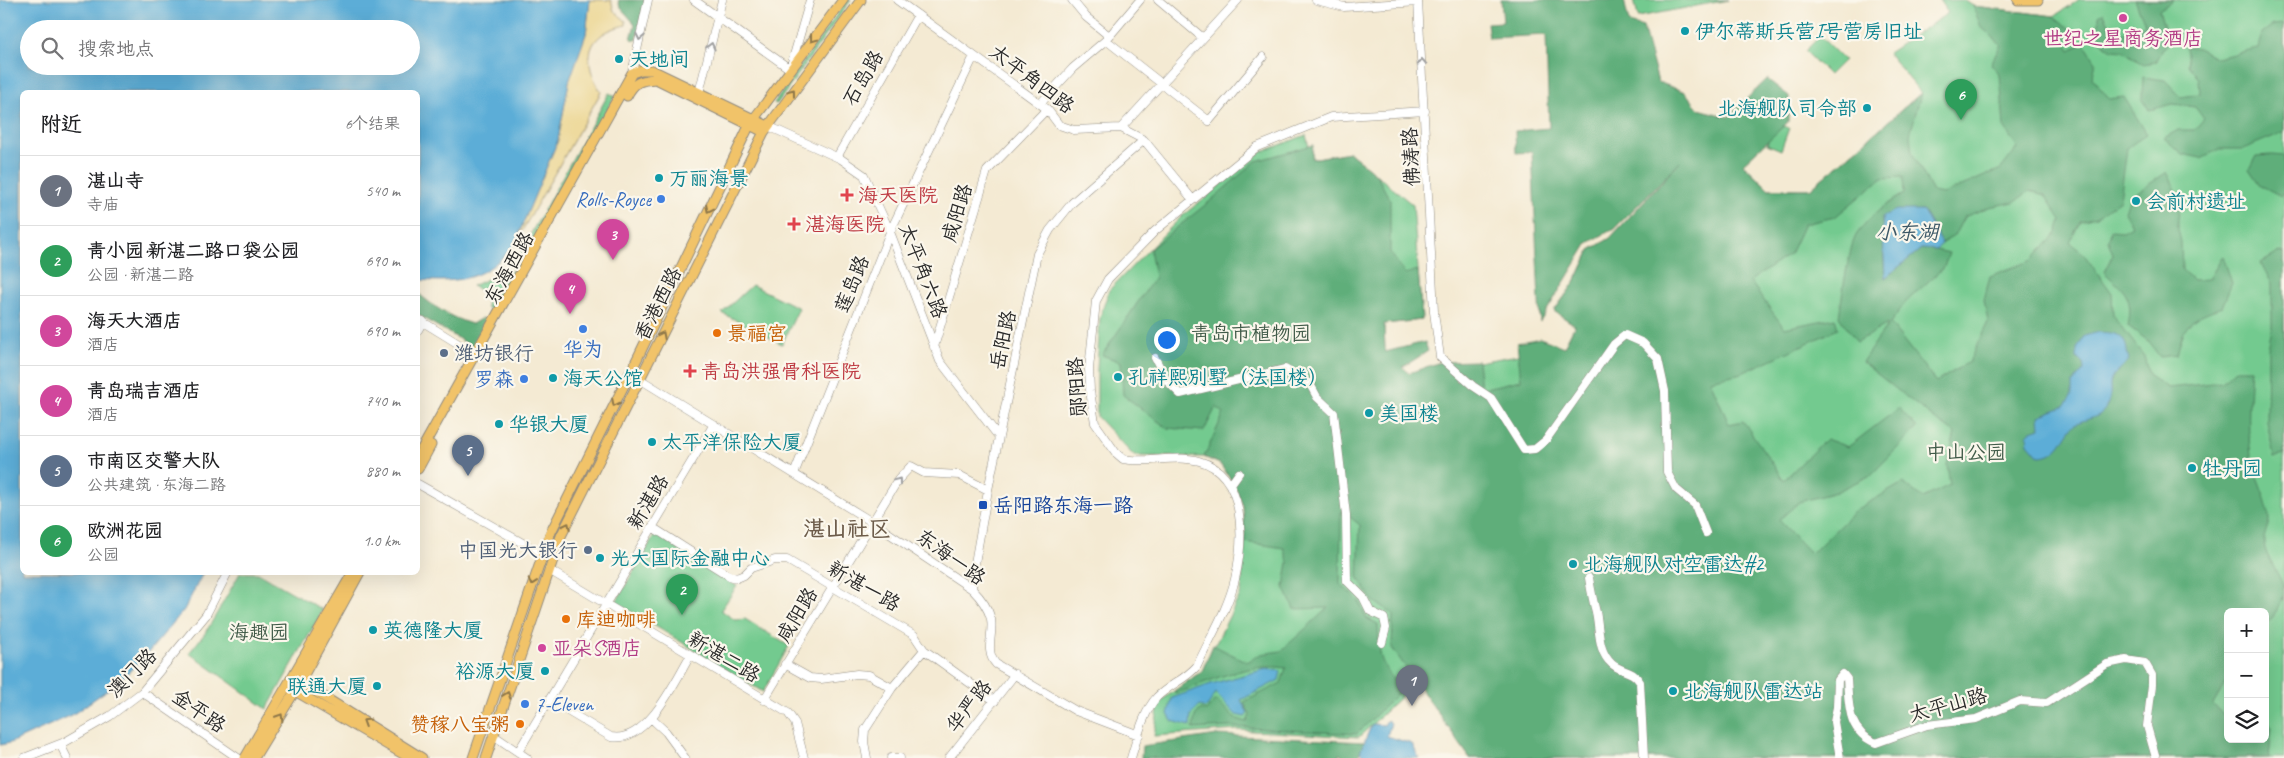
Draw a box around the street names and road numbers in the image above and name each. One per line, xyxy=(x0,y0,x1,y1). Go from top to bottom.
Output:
street label: 太平角四路 xyxy=(985,39,1080,120)
street label: 石岛路 xyxy=(837,45,889,110)
street label: 佛涛路 xyxy=(1397,125,1425,188)
street label: 咸阳路 xyxy=(936,180,978,245)
street label: 太平角六路 xyxy=(893,220,953,323)
street label: 东海西路 xyxy=(479,226,540,309)
street label: 莲岛路 xyxy=(829,251,875,316)
street label: 香港西路 xyxy=(629,262,688,345)
street label: 岳阳路 xyxy=(985,307,1022,372)
street label: 郧阳路 xyxy=(1062,355,1092,418)
street label: 新湛路 xyxy=(622,469,675,534)
street label: 东海一路 xyxy=(911,523,992,591)
street label: 新湛一路 xyxy=(823,555,906,617)
street label: 咸阳路 xyxy=(771,582,824,647)
street label: 新湛二路 xyxy=(683,626,766,689)
street label: 澳门路 xyxy=(102,642,163,703)
street label: 华严路 xyxy=(941,674,998,737)
street label: 太平山路 xyxy=(1906,682,1991,727)
street label: 金平路 xyxy=(167,684,232,739)

